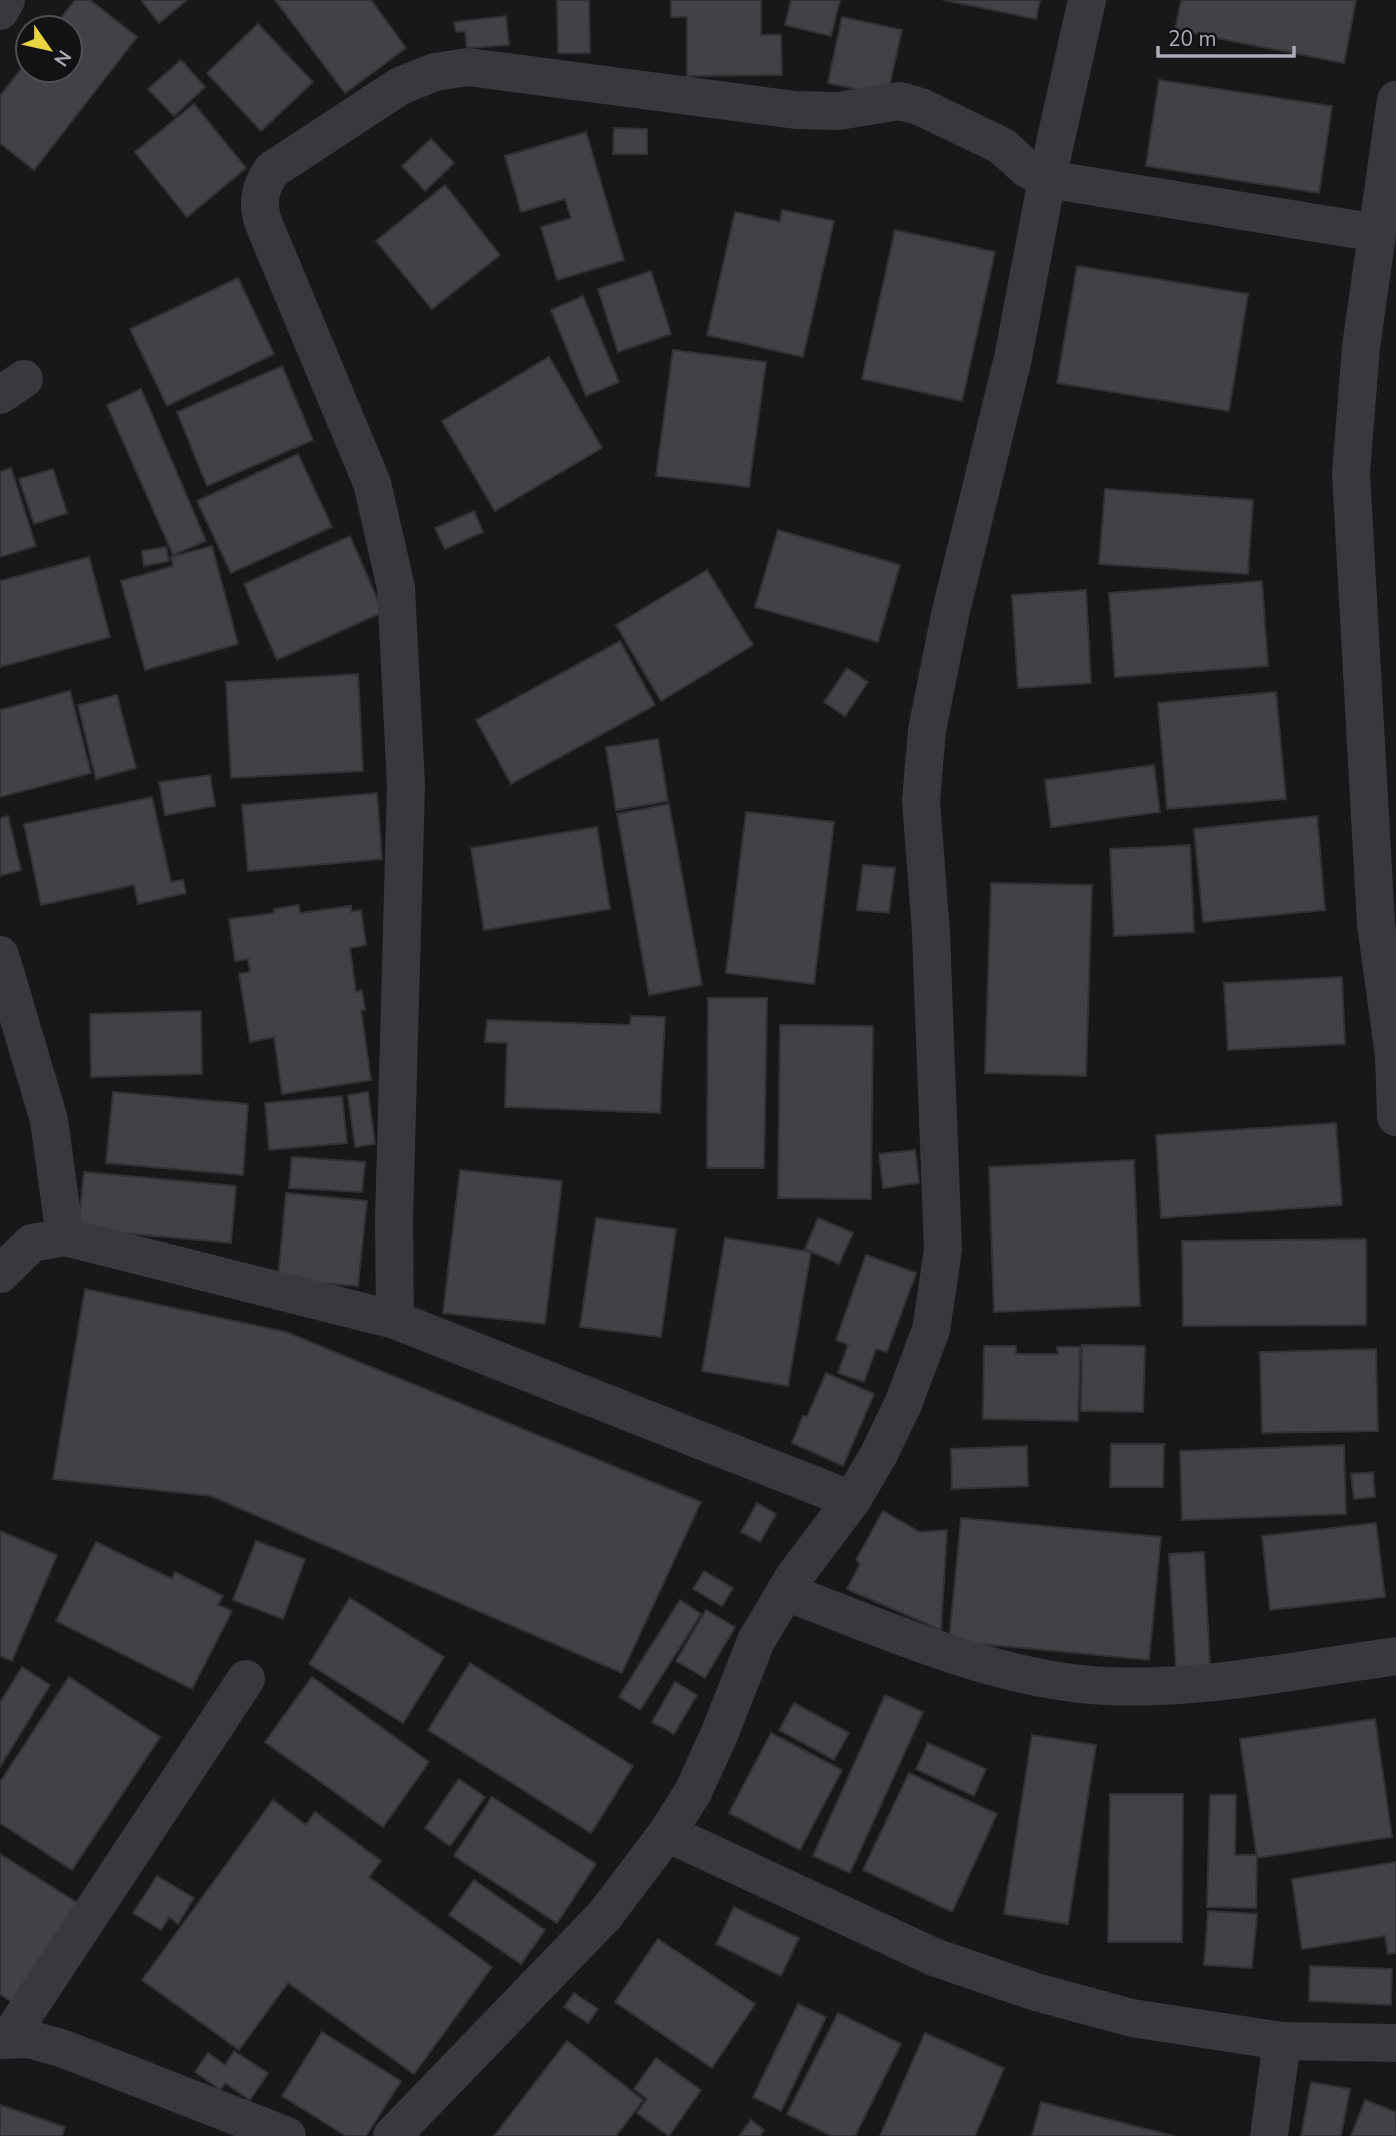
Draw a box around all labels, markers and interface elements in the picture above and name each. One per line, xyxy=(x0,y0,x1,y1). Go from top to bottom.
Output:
north arrow xyxy=(14,14,84,84)
scale bar xyxy=(1158,14,1294,58)
text: 20 m xyxy=(1168,25,1217,53)
text: N xyxy=(48,45,77,71)

